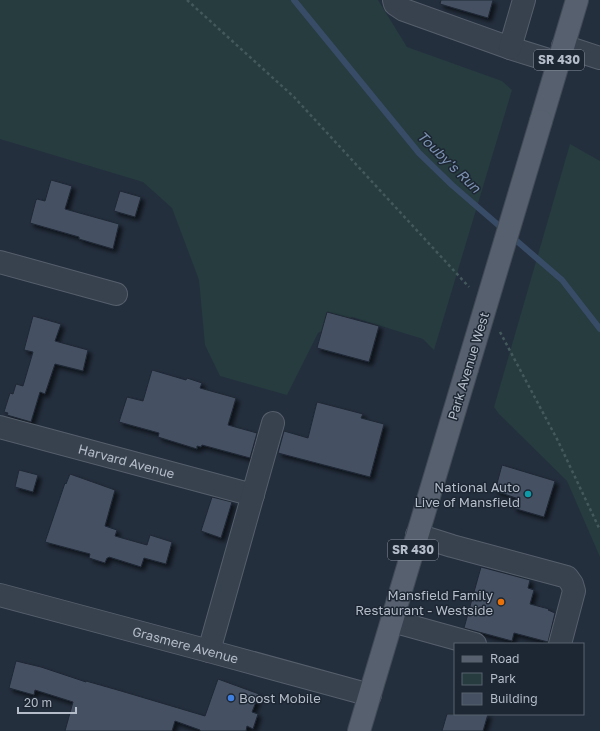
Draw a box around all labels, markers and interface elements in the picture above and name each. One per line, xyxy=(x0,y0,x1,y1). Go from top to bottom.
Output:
road number: SR 430 xyxy=(534,50,584,70)
water label: Touby's Run xyxy=(414,127,486,197)
street label: Park Avenue West xyxy=(444,310,492,422)
street label: Harvard Avenue xyxy=(77,440,176,482)
place label: National Auto Live of Mansfield xyxy=(414,479,520,510)
marker: National Auto Live of Mansfield xyxy=(523,489,533,499)
road number: SR 430 xyxy=(388,540,438,560)
place label: Mansfield Family Restaurant - Westside xyxy=(355,587,494,618)
marker: Mansfield Family Restaurant - Westside xyxy=(496,597,506,607)
street label: Grasmere Avenue xyxy=(131,623,240,667)
legend xyxy=(454,643,584,715)
text: Road xyxy=(490,651,519,666)
text: Park xyxy=(490,671,516,686)
scale bar xyxy=(18,689,76,715)
place label: Boost Mobile xyxy=(239,690,321,706)
text: Building xyxy=(490,691,538,706)
marker: Boost Mobile xyxy=(226,693,236,703)
text: 20 m xyxy=(24,695,52,710)

